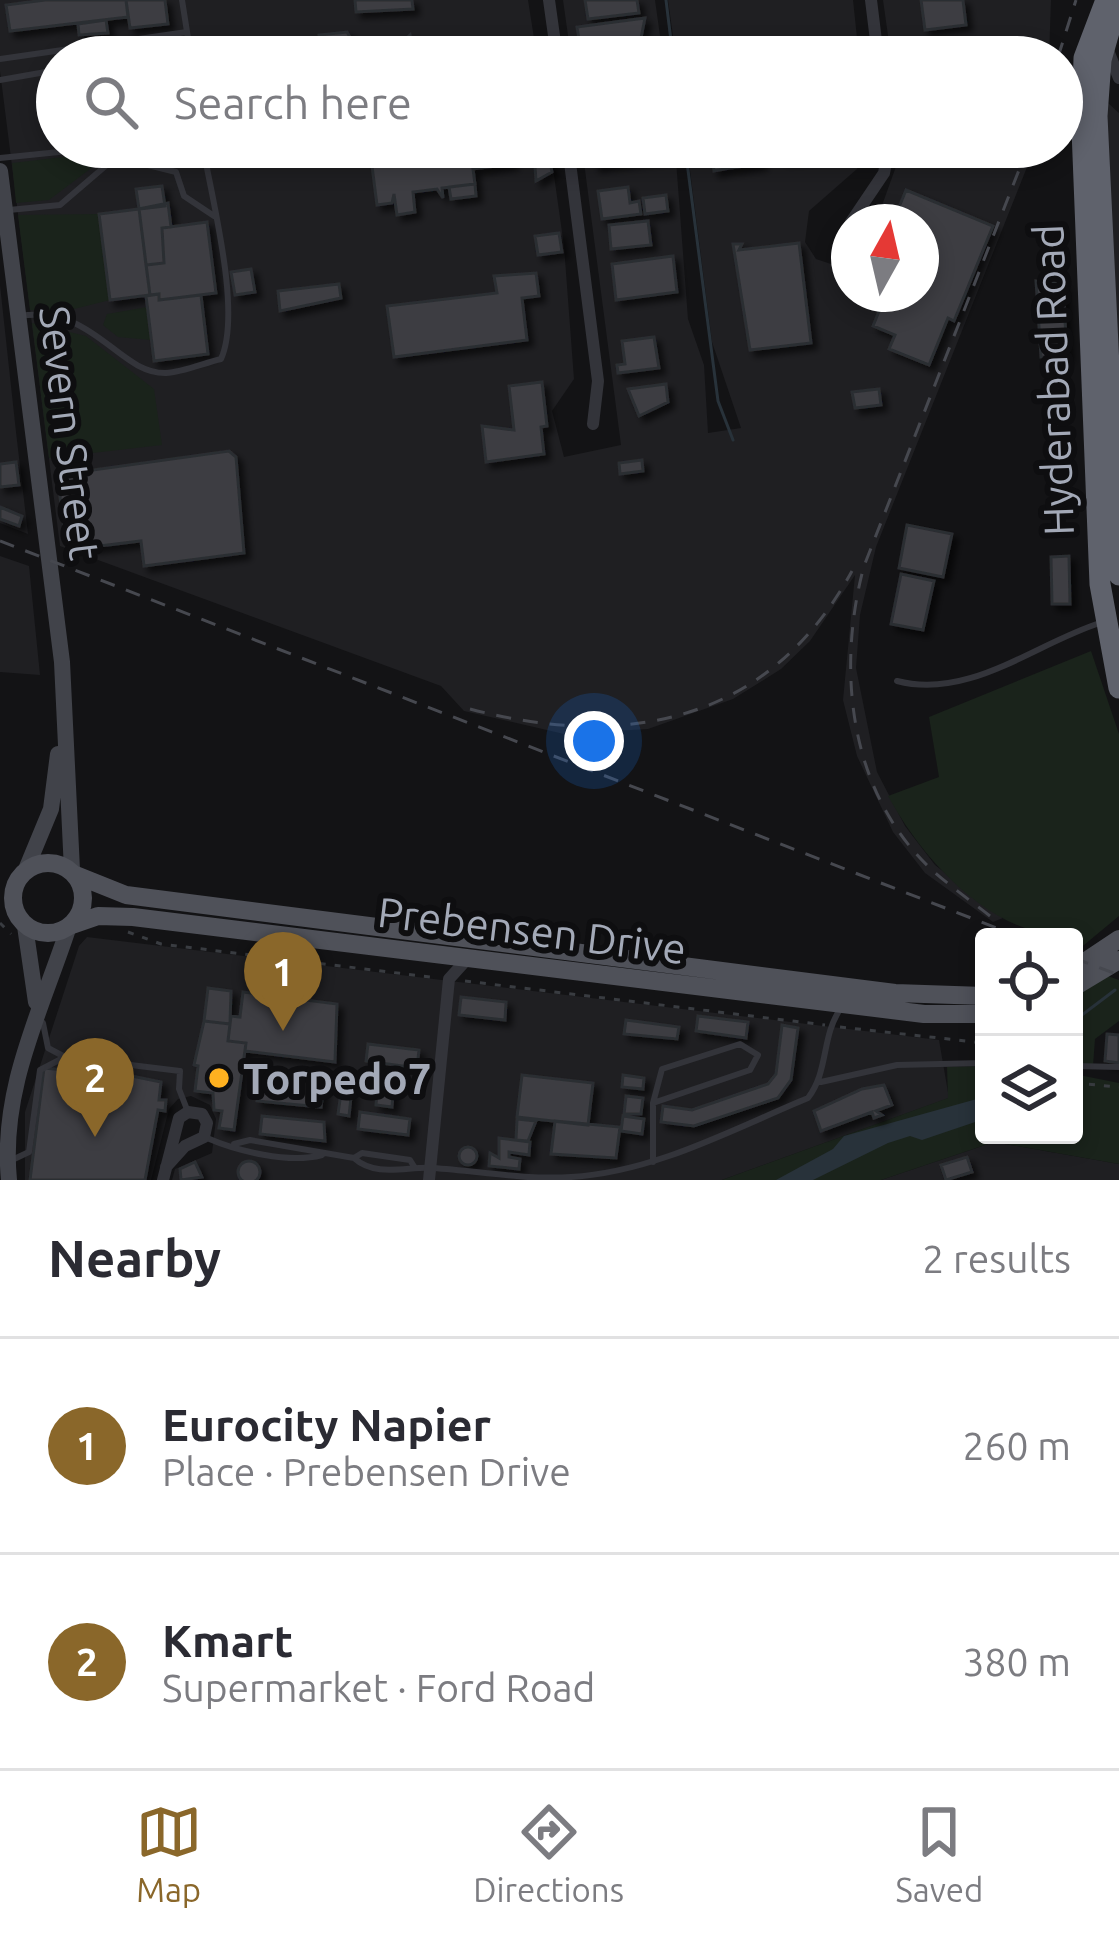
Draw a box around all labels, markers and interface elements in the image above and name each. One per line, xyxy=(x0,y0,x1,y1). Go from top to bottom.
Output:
search box xyxy=(36,36,1083,168)
icon: search xyxy=(78,69,144,135)
text: Search here xyxy=(174,77,412,128)
north arrow xyxy=(831,204,939,312)
street label: Hyderabad Road xyxy=(1024,223,1082,537)
street label: Severn Street xyxy=(31,303,109,563)
your location xyxy=(564,711,624,771)
street label: Prebensen Drive xyxy=(375,888,689,972)
map controls xyxy=(975,928,1083,1144)
button: locate xyxy=(975,928,1083,1036)
pin: 1 xyxy=(244,932,322,1031)
button: layers xyxy=(975,1036,1083,1144)
pin: 2 xyxy=(56,1038,134,1137)
place label: Torpedo7 xyxy=(243,1055,431,1102)
marker: Torpedo7 xyxy=(206,1065,232,1091)
text: Nearby xyxy=(48,1229,221,1287)
text: 2 results xyxy=(922,1237,1071,1280)
text: Eurocity Napier xyxy=(162,1399,491,1450)
text: 1 xyxy=(76,1424,98,1467)
text: 260 m xyxy=(962,1424,1071,1467)
text: Place · Prebensen Drive xyxy=(162,1450,571,1493)
text: Kmart xyxy=(162,1615,293,1666)
text: 2 xyxy=(76,1640,98,1683)
text: 380 m xyxy=(962,1640,1071,1683)
text: Supermarket · Ford Road xyxy=(162,1666,595,1709)
tab: Map xyxy=(136,1799,202,1908)
tab: Directions xyxy=(473,1799,624,1908)
tab: Saved xyxy=(895,1799,983,1908)

